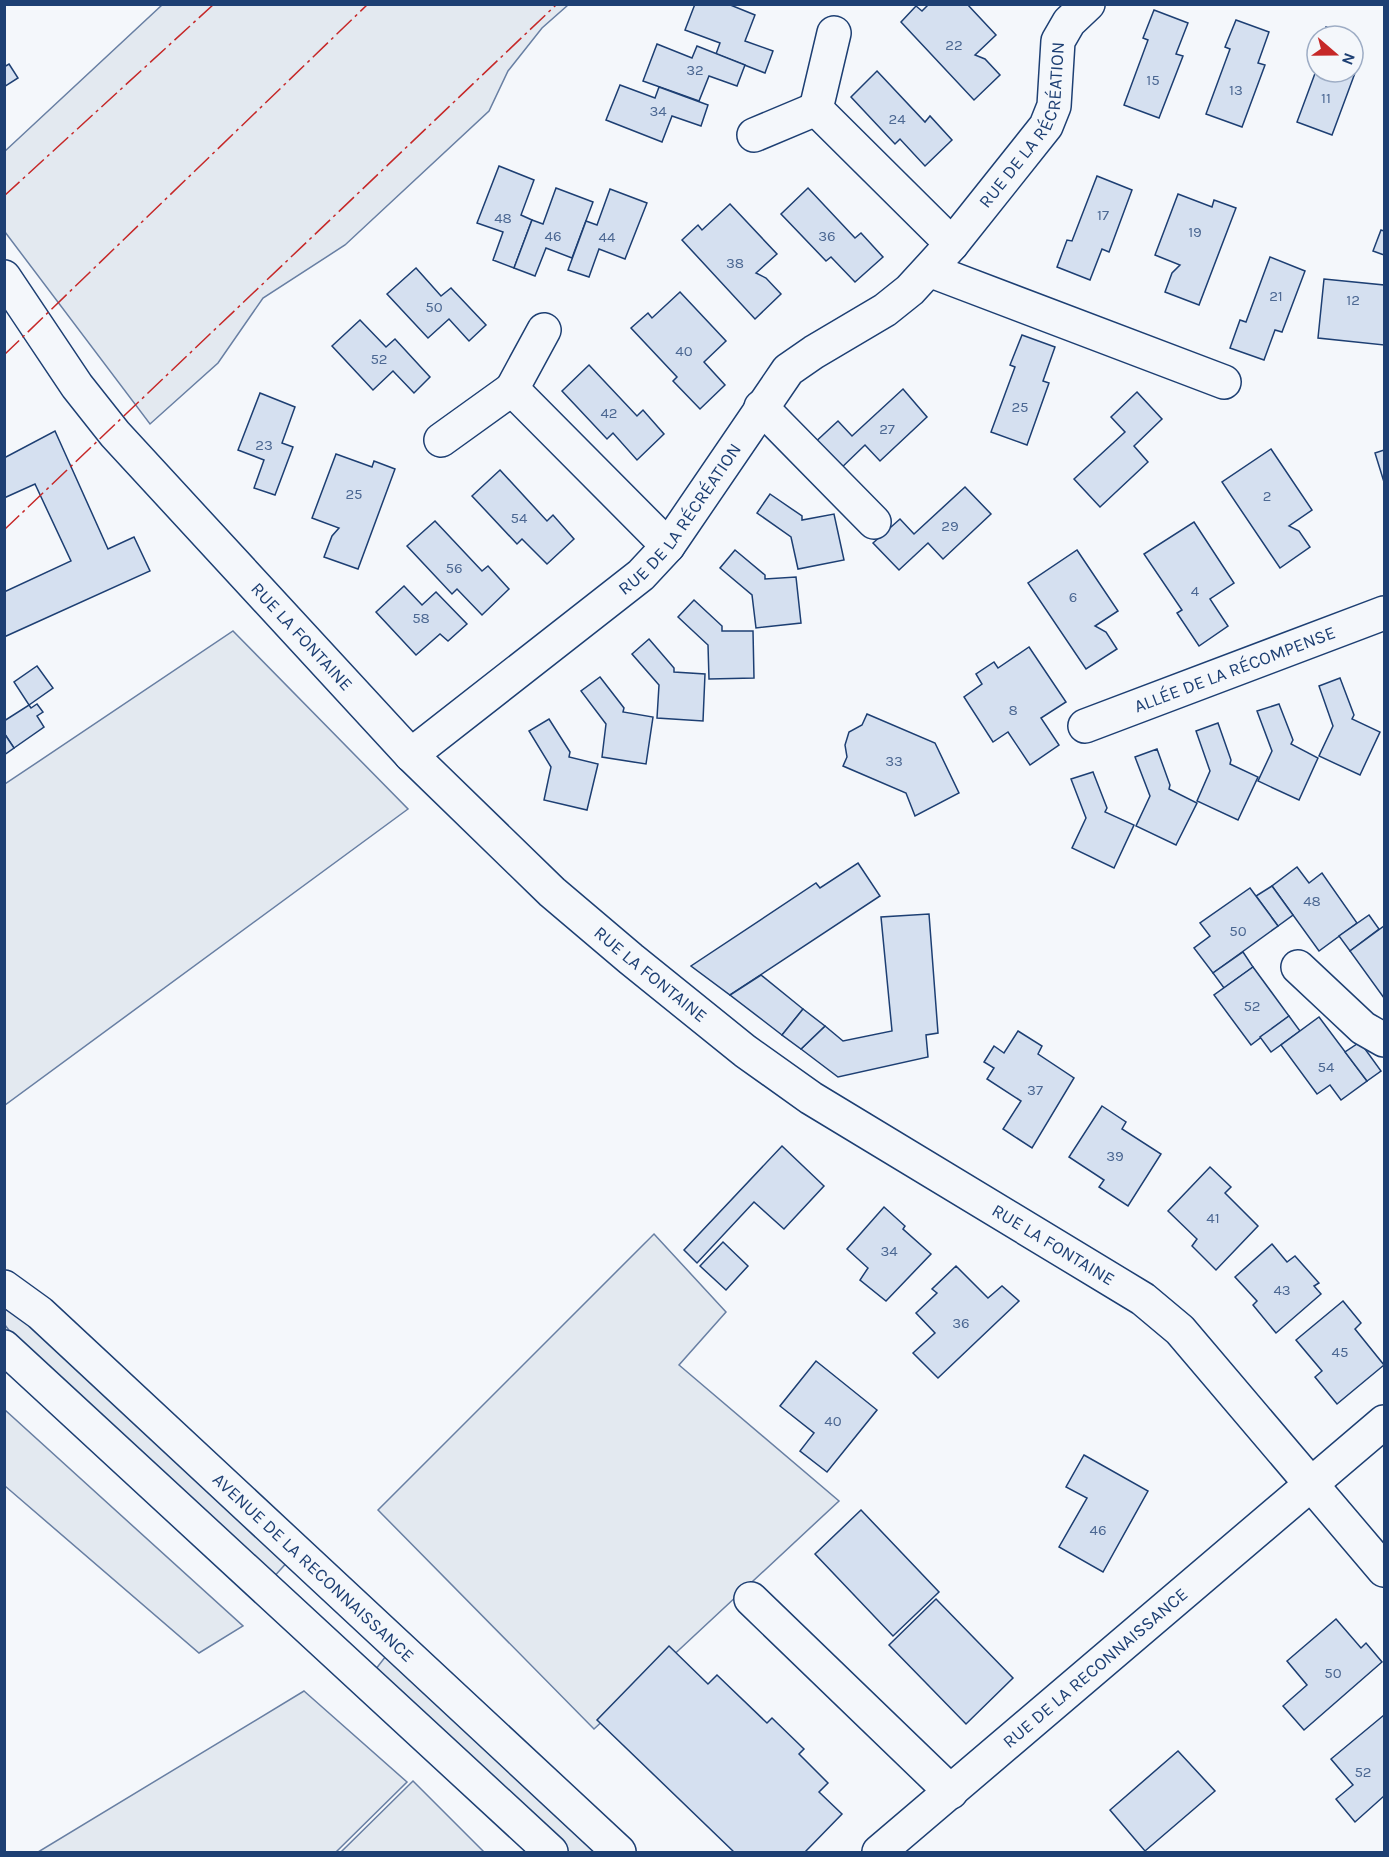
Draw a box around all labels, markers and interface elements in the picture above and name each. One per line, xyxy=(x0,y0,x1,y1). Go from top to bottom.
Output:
north arrow xyxy=(1305,24,1365,84)
house number: 22 xyxy=(945,36,963,54)
street label: RUE DE LA RÉCRÉATION xyxy=(974,41,1069,212)
text: N xyxy=(1338,50,1360,68)
house number: 32 xyxy=(686,61,704,79)
house number: 15 xyxy=(1146,71,1160,89)
house number: 13 xyxy=(1229,81,1243,99)
house number: 11 xyxy=(1321,89,1331,107)
house number: 34 xyxy=(649,102,667,120)
house number: 24 xyxy=(888,110,906,128)
house number: 17 xyxy=(1097,206,1109,224)
house number: 48 xyxy=(494,209,512,227)
house number: 19 xyxy=(1188,223,1202,241)
house number: 46 xyxy=(545,227,561,245)
house number: 36 xyxy=(818,227,836,245)
house number: 44 xyxy=(599,228,616,246)
house number: 38 xyxy=(726,254,744,272)
house number: 21 xyxy=(1269,287,1283,305)
house number: 12 xyxy=(1346,291,1360,309)
house number: 50 xyxy=(425,298,443,316)
house number: 40 xyxy=(675,342,693,360)
house number: 52 xyxy=(370,350,388,368)
house number: 25 xyxy=(1011,398,1029,416)
house number: 42 xyxy=(600,404,618,422)
house number: 27 xyxy=(879,420,895,438)
house number: 23 xyxy=(255,436,273,454)
street label: RUE DE LA RÉCRÉATION xyxy=(614,439,746,600)
house number: 25 xyxy=(345,485,363,503)
house number: 2 xyxy=(1263,487,1271,505)
house number: 54 xyxy=(511,509,528,527)
house number: 29 xyxy=(941,517,959,535)
house number: 56 xyxy=(445,559,463,577)
street label: RUE LA FONTAINE xyxy=(246,578,357,695)
house number: 4 xyxy=(1191,582,1200,600)
house number: 6 xyxy=(1069,588,1077,606)
house number: 58 xyxy=(412,609,430,627)
street label: ALLÉE DE LA RÉCOMPENSE xyxy=(1131,621,1338,717)
house number: 8 xyxy=(1008,701,1018,719)
house number: 33 xyxy=(885,752,903,770)
house number: 48 xyxy=(1303,892,1321,910)
street label: RUE LA FONTAINE xyxy=(589,921,712,1027)
house number: 50 xyxy=(1229,922,1247,940)
house number: 52 xyxy=(1243,997,1261,1015)
house number: 54 xyxy=(1318,1058,1335,1076)
house number: 37 xyxy=(1027,1081,1043,1099)
house number: 39 xyxy=(1106,1147,1124,1165)
street label: RUE LA FONTAINE xyxy=(988,1199,1119,1290)
house number: 41 xyxy=(1206,1209,1220,1227)
house number: 34 xyxy=(880,1242,898,1260)
house number: 43 xyxy=(1273,1281,1291,1299)
house number: 36 xyxy=(952,1314,970,1332)
house number: 45 xyxy=(1332,1343,1348,1361)
house number: 40 xyxy=(824,1412,842,1430)
street label: AVENUE DE LA RECONNAISSANCE xyxy=(208,1468,419,1667)
house number: 46 xyxy=(1090,1521,1106,1539)
street label: RUE DE LA RECONNAISSANCE xyxy=(998,1583,1192,1753)
house number: 50 xyxy=(1324,1664,1342,1682)
house number: 52 xyxy=(1354,1763,1372,1781)

